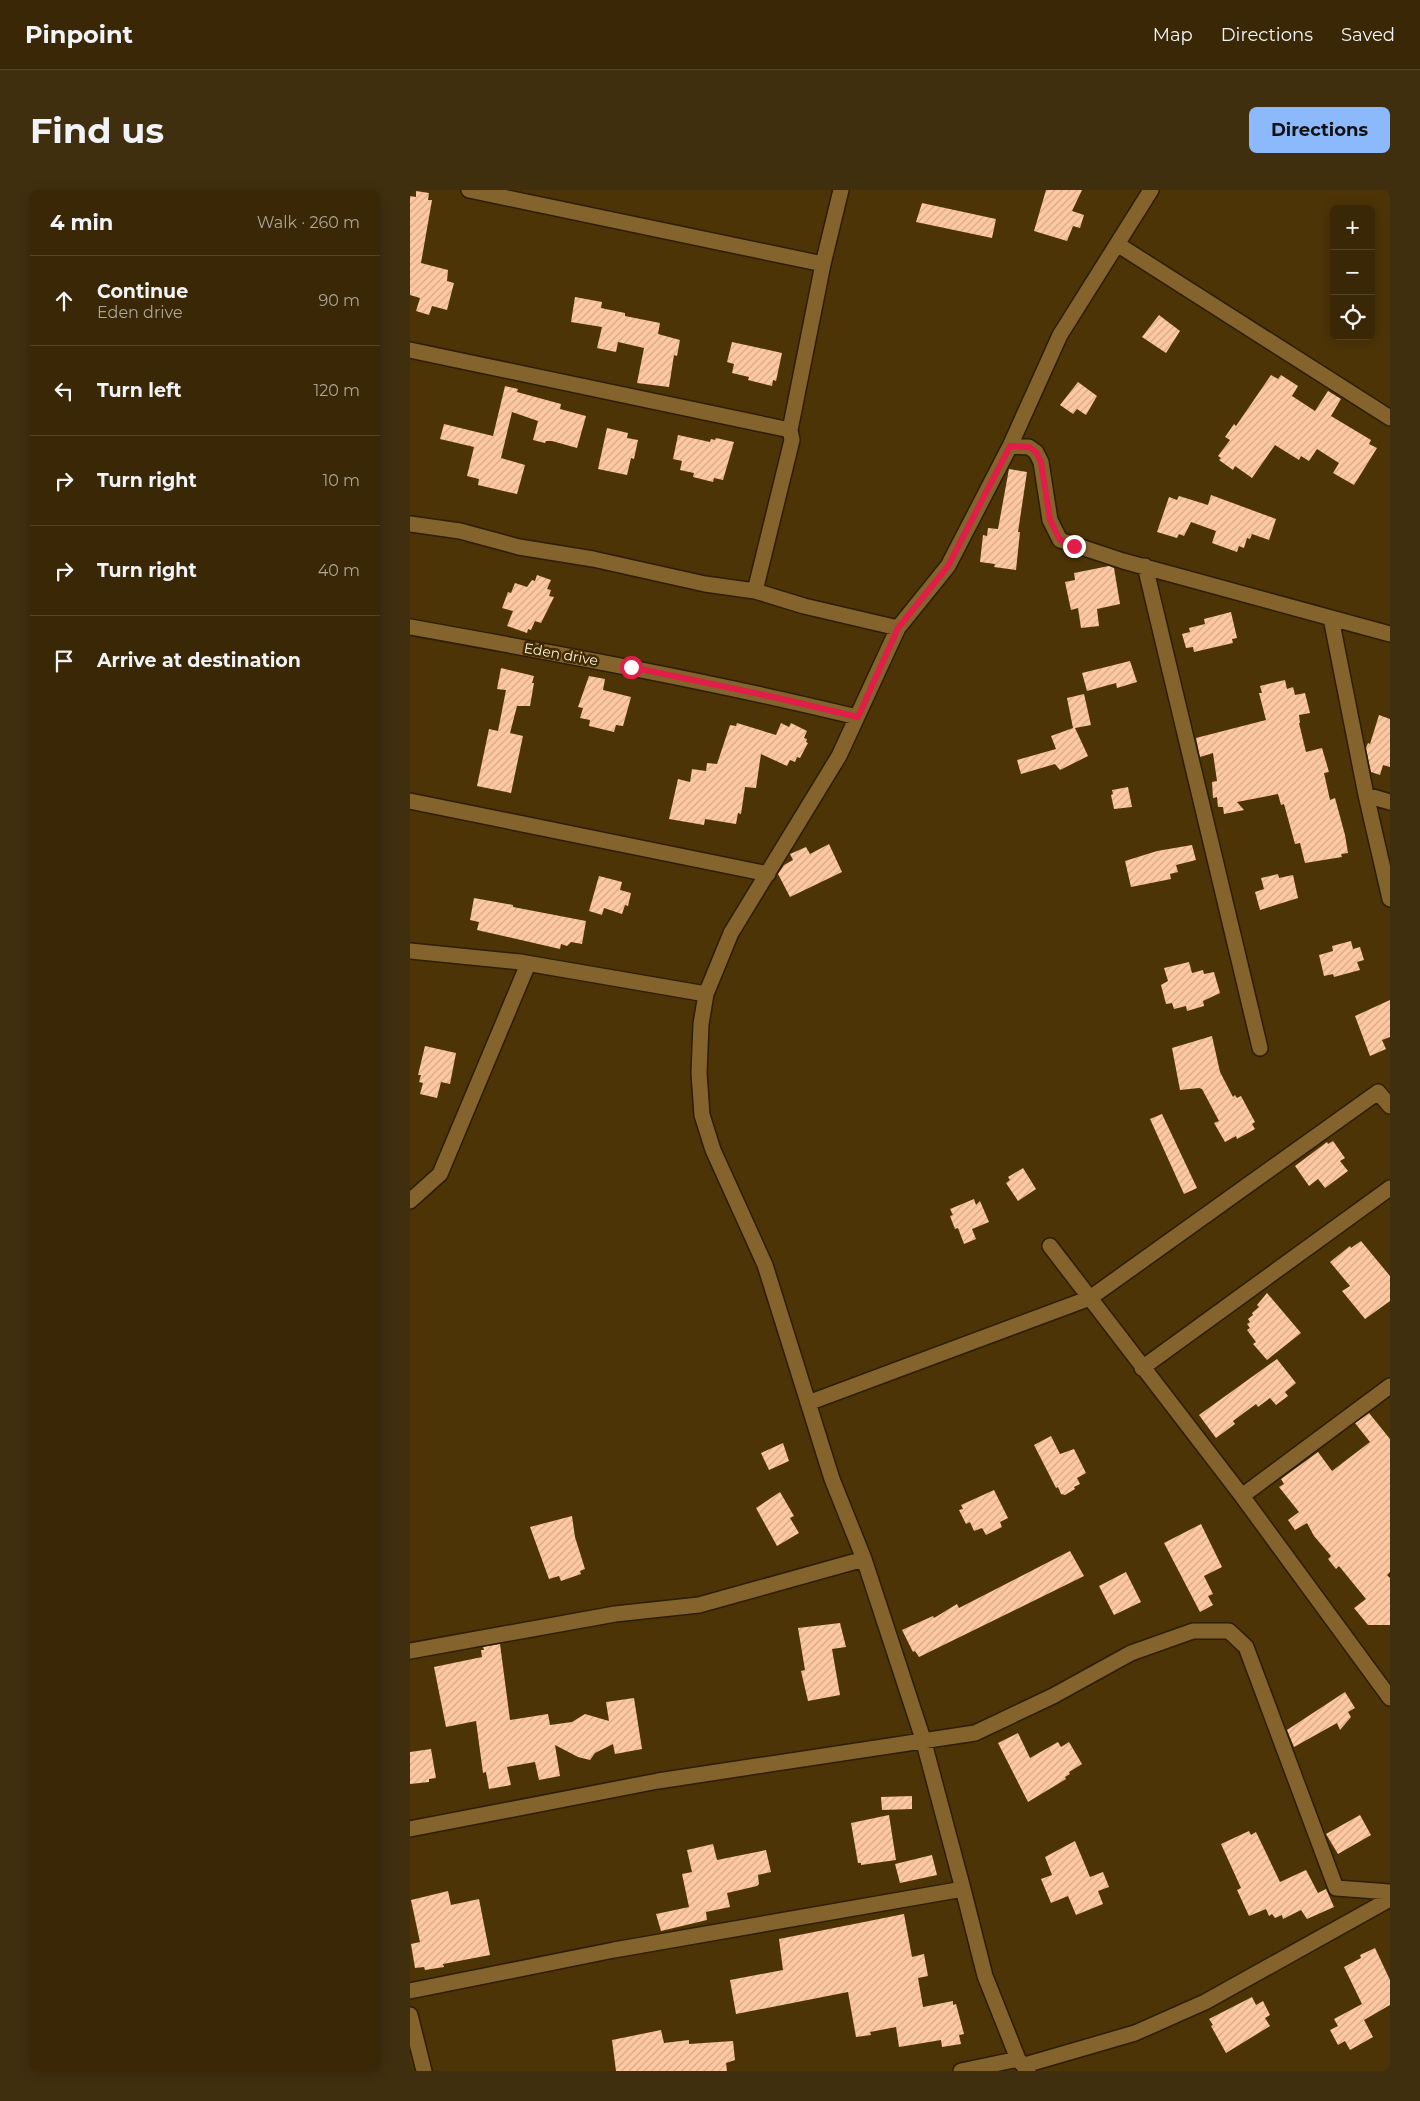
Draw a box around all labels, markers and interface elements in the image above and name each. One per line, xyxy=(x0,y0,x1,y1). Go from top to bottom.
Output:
text: Pinpoint xyxy=(25,20,133,49)
text: Map xyxy=(1153,24,1193,46)
text: Directions xyxy=(1221,24,1313,46)
text: Saved xyxy=(1341,24,1395,46)
button: Directions xyxy=(1249,107,1390,153)
text: Find us xyxy=(30,109,164,152)
map controls xyxy=(1330,205,1375,340)
button: + xyxy=(1330,205,1375,250)
text: 4 min xyxy=(50,210,113,235)
text: Walk · 260 m xyxy=(257,213,360,232)
button: − xyxy=(1330,250,1375,295)
text: Continue xyxy=(97,280,188,303)
icon: ahead xyxy=(50,287,78,315)
text: 90 m xyxy=(318,291,360,310)
button: locate xyxy=(1330,295,1375,340)
text: Eden drive xyxy=(97,303,183,322)
icon: left xyxy=(50,377,78,405)
text: Turn left xyxy=(97,379,182,402)
text: 120 m xyxy=(313,381,360,400)
icon: right xyxy=(50,467,78,495)
text: Turn right xyxy=(97,469,197,492)
text: 10 m xyxy=(322,471,360,490)
route end xyxy=(1063,535,1086,558)
icon: right xyxy=(50,557,78,585)
text: Turn right xyxy=(97,559,197,582)
text: 40 m xyxy=(318,561,360,580)
street label: Eden drive xyxy=(523,639,599,669)
icon: arrive xyxy=(50,647,78,675)
text: Arrive at destination xyxy=(97,649,301,672)
route start xyxy=(620,656,643,679)

